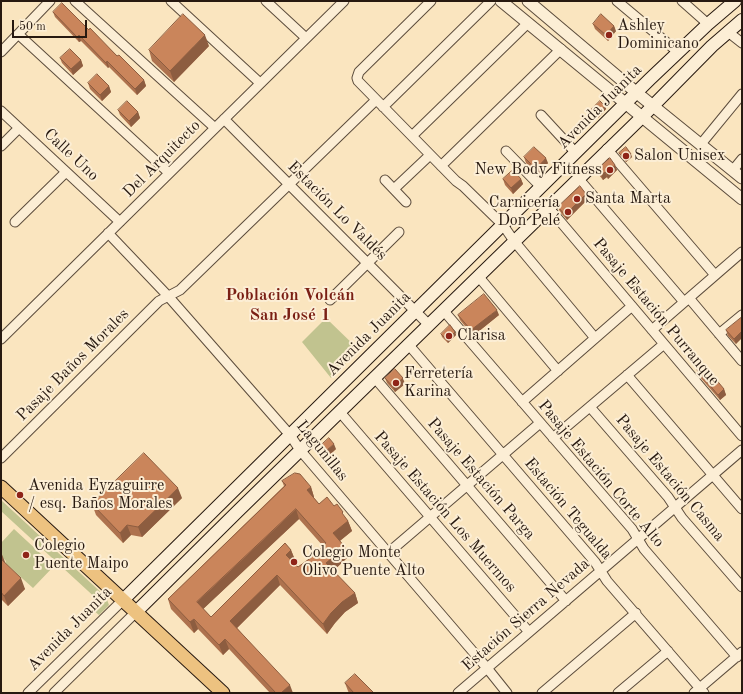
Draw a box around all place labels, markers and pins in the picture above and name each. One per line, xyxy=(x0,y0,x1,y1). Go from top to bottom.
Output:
place label: Ashley Dominicano xyxy=(617,16,699,54)
marker: Ashley Dominicano xyxy=(604,30,614,40)
place label: Salon Unisex xyxy=(634,146,725,166)
marker: Salon Unisex xyxy=(621,151,631,161)
place label: New Body Fitness xyxy=(475,160,602,180)
marker: New Body Fitness xyxy=(605,165,615,175)
place label: Santa Marta xyxy=(585,189,671,209)
place label: Carnicería Don Pelé xyxy=(489,193,560,231)
marker: Santa Marta xyxy=(572,194,582,204)
marker: Carnicería Don Pelé xyxy=(563,207,573,217)
place label: Clarisa xyxy=(457,326,506,346)
marker: Clarisa xyxy=(444,331,454,341)
place label: Ferretería Karina xyxy=(404,364,473,402)
marker: Ferretería Karina xyxy=(391,378,401,388)
place label: Avenida Eyzaguirre / esq. Baños Morales xyxy=(28,476,172,514)
marker: Avenida Eyzaguirre / esq. Baños Morales xyxy=(15,490,25,500)
place label: Colegio Puente Maipo xyxy=(34,536,129,574)
place label: Colegio Monte Olivo Puente Alto xyxy=(302,543,425,581)
marker: Colegio Puente Maipo xyxy=(21,550,31,560)
marker: Colegio Monte Olivo Puente Alto xyxy=(289,557,299,567)

